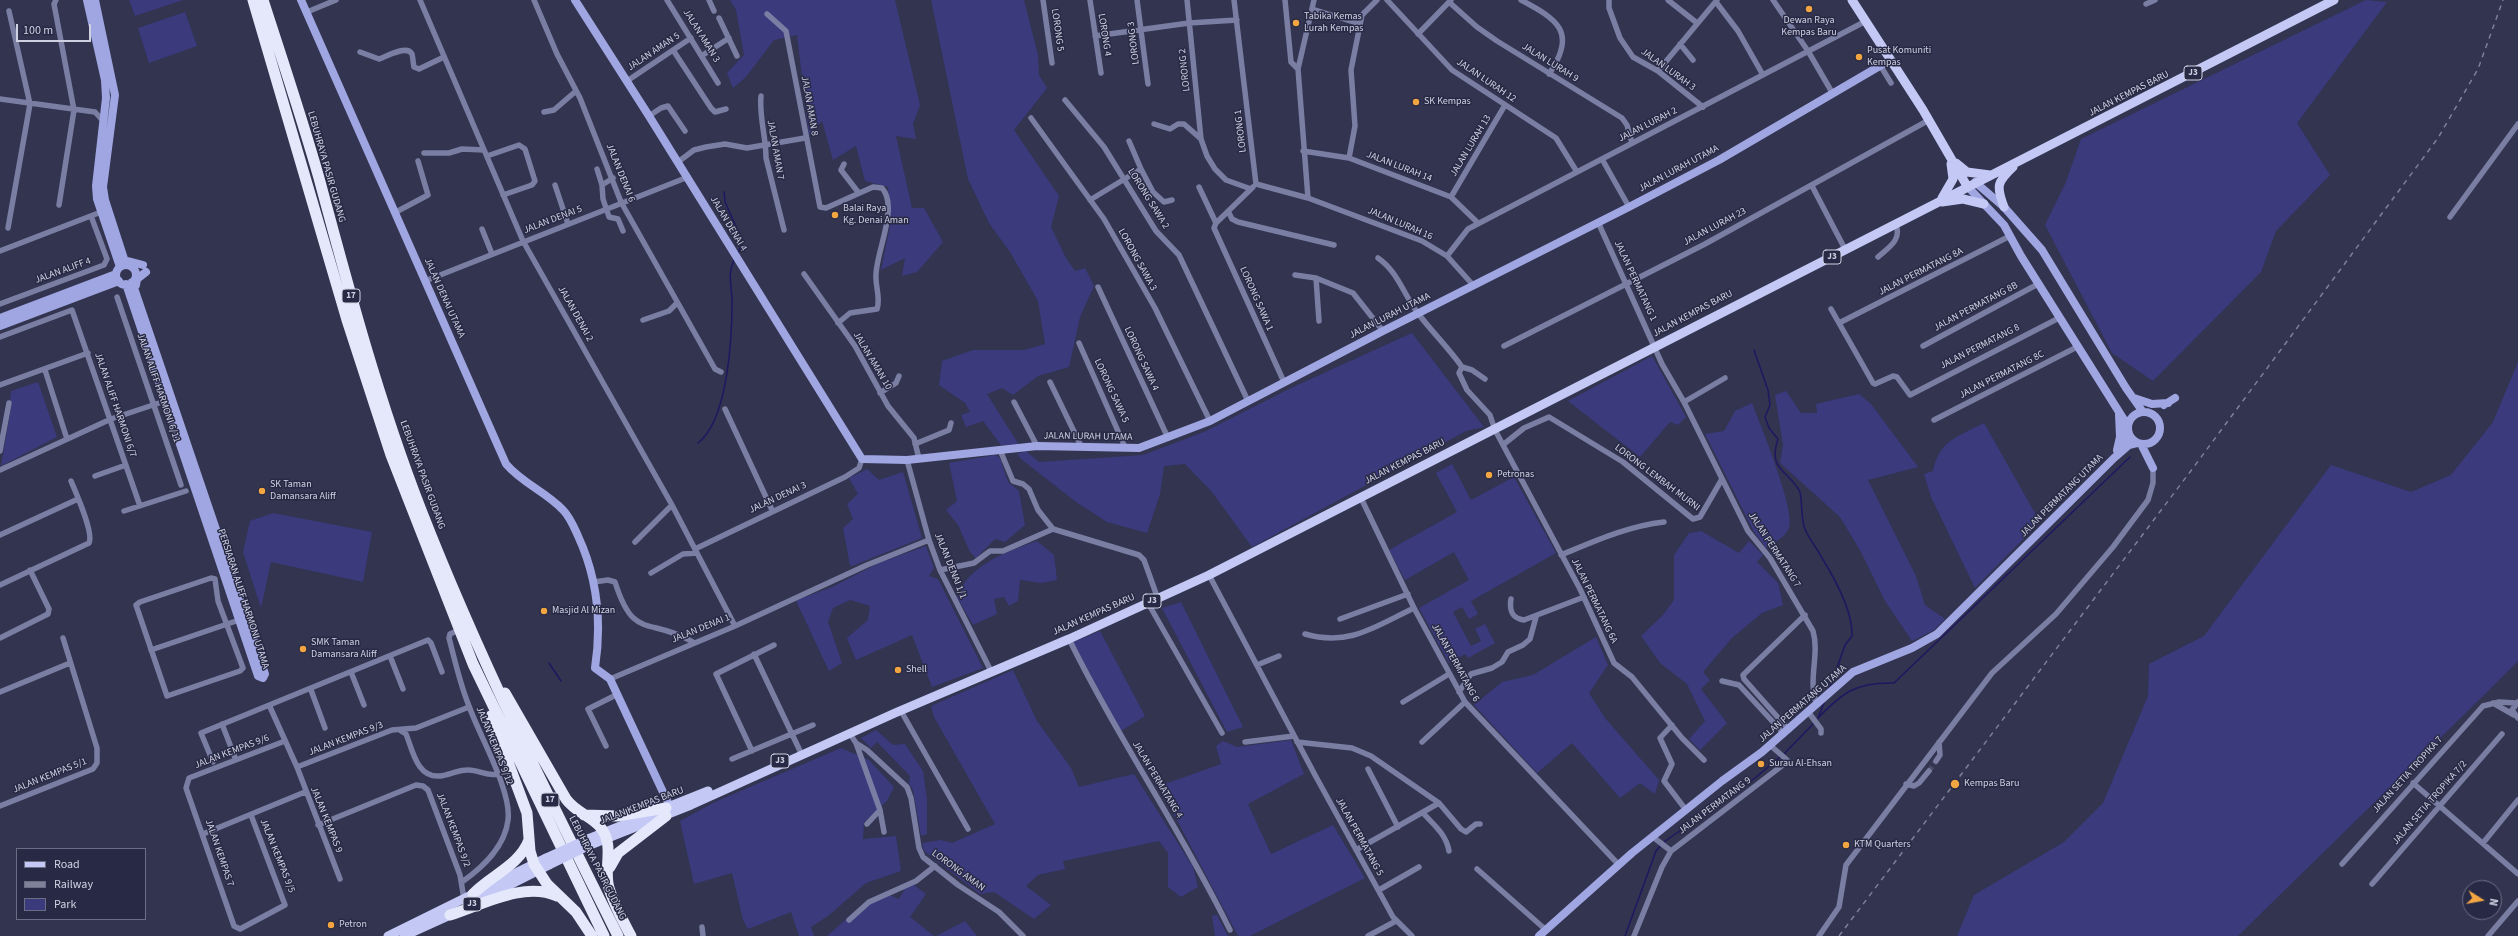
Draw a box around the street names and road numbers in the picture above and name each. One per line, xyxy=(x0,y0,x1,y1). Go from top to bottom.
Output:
street label: JALAN AMAN 3 xyxy=(680,7,722,65)
street label: LORONG 5 xyxy=(1048,8,1066,52)
street label: LORONG 4 xyxy=(1095,13,1113,57)
street label: LORONG 3 xyxy=(1125,21,1143,65)
street label: JALAN AMAN 5 xyxy=(626,30,682,74)
street label: JALAN LURAH 9 xyxy=(1519,41,1581,85)
street label: JALAN LURAH 3 xyxy=(1638,46,1698,94)
street label: LORONG 2 xyxy=(1177,48,1193,92)
street label: JALAN LURAH 12 xyxy=(1454,57,1518,105)
road number: J3 xyxy=(2184,66,2202,80)
street label: JALAN KEMPAS BARU xyxy=(2087,69,2171,119)
street label: JALAN AMAN 8 xyxy=(798,75,820,137)
street label: JALAN LURAH 2 xyxy=(1616,105,1680,145)
street label: LORONG 1 xyxy=(1232,109,1250,153)
street label: LEBUHRAYA PASIR GUDANG xyxy=(304,110,348,224)
street label: JALAN LURAH 13 xyxy=(1448,113,1494,179)
street label: JALAN AMAN 7 xyxy=(764,119,786,181)
street label: JALAN DENAI 6 xyxy=(603,142,637,204)
street label: JALAN LURAH UTAMA xyxy=(1637,143,1721,195)
street label: JALAN LURAH 14 xyxy=(1364,149,1434,185)
street label: LORONG SAWA 2 xyxy=(1125,166,1171,232)
street label: JALAN DENAI 4 xyxy=(707,194,749,254)
street label: JALAN DENAI 5 xyxy=(522,203,584,237)
street label: JALAN LURAH 16 xyxy=(1366,205,1434,243)
street label: JALAN LURAH 23 xyxy=(1681,205,1749,249)
street label: LORONG SAWA 3 xyxy=(1115,227,1159,293)
street label: JALAN PERMATANG 1 xyxy=(1611,239,1659,323)
street label: JALAN PERMATANG 8A xyxy=(1877,245,1965,299)
road number: J3 xyxy=(1823,250,1841,264)
street label: JALAN ALIFF 4 xyxy=(33,255,93,287)
street label: JALAN DENAI UTAMA xyxy=(421,256,467,340)
street label: LORONG SAWA 1 xyxy=(1236,265,1276,333)
street label: JALAN PERMATANG 8B xyxy=(1932,280,2020,334)
street label: JALAN DENAI 2 xyxy=(555,284,595,344)
street label: JALAN KEMPAS BARU xyxy=(1651,288,1735,340)
road number: 17 xyxy=(342,289,360,303)
street label: JALAN LURAH UTAMA xyxy=(1348,290,1432,342)
street label: JALAN PERMATANG 8 xyxy=(1938,322,2022,372)
street label: LORONG SAWA 4 xyxy=(1121,325,1161,393)
street label: JALAN AMAN 10 xyxy=(850,330,894,392)
street label: JALAN ALIFF HARMONI 6/11 xyxy=(134,332,182,444)
street label: JALAN PERMATANG 8C xyxy=(1958,348,2046,402)
street label: JALAN ALIFF HARMONI 6/7 xyxy=(91,351,139,459)
street label: LORONG SAWA 5 xyxy=(1091,357,1131,425)
street label: LEBUHRAYA PASIR GUDANG xyxy=(397,419,447,531)
street label: JALAN LURAH UTAMA xyxy=(1043,430,1133,444)
street label: JALAN KEMPAS BARU xyxy=(1363,437,1447,487)
street label: LORONG LEMBAH MURNI xyxy=(1612,442,1702,514)
street label: JALAN PERMATANG UTAMA xyxy=(2018,452,2106,540)
street label: JALAN DENAI 3 xyxy=(747,479,809,517)
street label: JALAN PERMATANG 7 xyxy=(1745,510,1803,590)
street label: PERSIARAN ALIFF HARMONI UTAMA xyxy=(215,528,271,670)
street label: JALAN DENAI 1/1 xyxy=(931,531,969,601)
street label: JALAN PERMATANG 6A xyxy=(1568,556,1620,646)
street label: JALAN KEMPAS BARU xyxy=(1051,591,1137,639)
road number: J3 xyxy=(1143,594,1161,608)
street label: JALAN DENAI 1 xyxy=(670,612,732,646)
street label: JALAN PERMATANG 6 xyxy=(1428,622,1482,704)
street label: JALAN PERMATANG UTAMA xyxy=(1757,663,1849,745)
street label: JALAN KEMPAS 9/12 xyxy=(473,705,515,787)
street label: JALAN KEMPAS 9/3 xyxy=(307,719,385,759)
street label: JALAN KEMPAS 9/6 xyxy=(193,732,271,772)
street label: JALAN SETIA TROPIKA 7 xyxy=(2370,734,2446,816)
street label: JALAN PERMATANG 4 xyxy=(1129,739,1185,821)
road number: J3 xyxy=(771,754,789,768)
street label: JALAN KEMPAS 5/1 xyxy=(11,756,89,796)
street label: JALAN SETIA TROPIKA 7/2 xyxy=(2390,758,2470,848)
street label: JALAN PERMATANG 9 xyxy=(1676,775,1754,837)
street label: JALAN KEMPAS BARU xyxy=(598,784,686,828)
street label: JALAN KEMPAS 9 xyxy=(307,785,345,855)
street label: JALAN KEMPAS 9/2 xyxy=(433,791,473,869)
road number: 17 xyxy=(541,793,559,807)
street label: JALAN PERMATANG 5 xyxy=(1332,796,1386,878)
street label: LEBUHRAYA PASIR GUDANG xyxy=(566,814,628,922)
street label: JALAN KEMPAS 9/5 xyxy=(257,817,297,895)
street label: JALAN KEMPAS 7 xyxy=(202,818,236,888)
street label: LORONG AMAN xyxy=(929,848,987,894)
road number: J3 xyxy=(463,897,481,911)

